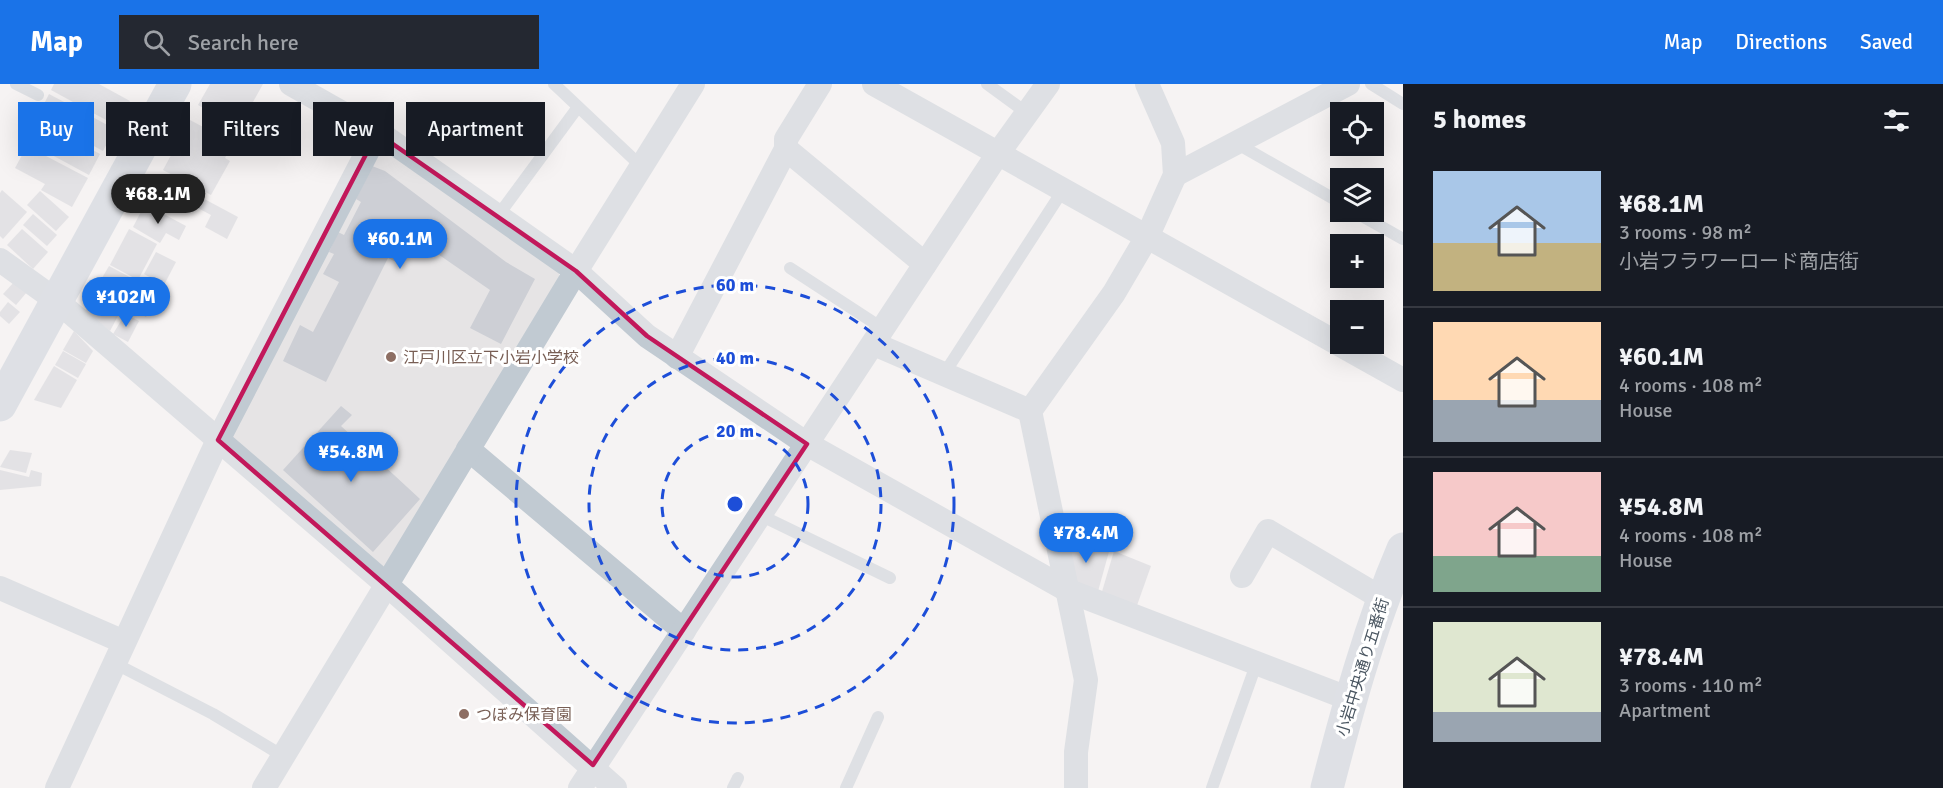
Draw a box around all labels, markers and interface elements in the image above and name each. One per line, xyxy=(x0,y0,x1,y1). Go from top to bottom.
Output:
search box xyxy=(119,15,539,69)
text: Map xyxy=(30,25,83,59)
icon: search xyxy=(140,26,173,59)
text: Search here xyxy=(188,29,299,56)
text: Map xyxy=(1664,29,1702,55)
text: Directions xyxy=(1735,29,1827,55)
text: Saved xyxy=(1860,29,1913,55)
chip: Buy xyxy=(18,102,94,156)
chip: Rent xyxy=(106,102,190,156)
chip: Filters xyxy=(202,102,301,156)
chip: New xyxy=(313,102,394,156)
chip: Apartment xyxy=(406,102,545,156)
map controls xyxy=(1330,102,1384,354)
button: locate xyxy=(1330,102,1384,156)
text: 5 homes xyxy=(1433,104,1526,136)
icon: filters xyxy=(1880,104,1913,137)
button: layers xyxy=(1330,168,1384,222)
pin: ¥68.1M xyxy=(109,174,207,225)
text: ¥68.1M xyxy=(125,181,191,206)
text: ¥68.1M xyxy=(1619,188,1704,220)
icon: home xyxy=(1481,195,1553,267)
pin: ¥60.1M xyxy=(351,219,449,270)
text: 3 rooms · 98 m² xyxy=(1619,220,1752,245)
text: ¥60.1M xyxy=(367,226,433,251)
button: + xyxy=(1330,234,1384,288)
text: 小岩フラワーロード商店街 xyxy=(1619,249,1859,274)
text: 60 m xyxy=(716,274,754,296)
pin: ¥102M xyxy=(84,277,168,328)
text: ¥102M xyxy=(96,284,156,309)
button: − xyxy=(1330,300,1384,354)
text: ¥60.1M xyxy=(1619,341,1704,373)
icon: home xyxy=(1481,346,1553,418)
text: 40 m xyxy=(716,347,754,369)
place label: 江戸川区立下小岩小学校 xyxy=(403,348,579,368)
marker: 江戸川区立下小岩小学校 xyxy=(384,350,398,364)
text: 4 rooms · 108 m² xyxy=(1619,373,1763,398)
text: House xyxy=(1619,398,1673,423)
text: 20 m xyxy=(716,420,754,442)
pin: ¥54.8M xyxy=(302,432,400,483)
text: ¥54.8M xyxy=(318,439,384,464)
text: ¥54.8M xyxy=(1619,491,1704,523)
centre of rings xyxy=(725,494,745,514)
icon: home xyxy=(1481,496,1553,568)
pin: ¥78.4M xyxy=(1037,513,1135,564)
text: ¥78.4M xyxy=(1053,520,1119,545)
text: 4 rooms · 108 m² xyxy=(1619,523,1763,548)
text: House xyxy=(1619,548,1673,573)
street label: 小岩中央通り五番街 xyxy=(1332,596,1394,739)
text: ¥78.4M xyxy=(1619,641,1704,673)
icon: home xyxy=(1481,646,1553,718)
text: 3 rooms · 110 m² xyxy=(1619,673,1763,698)
text: Apartment xyxy=(1619,698,1711,723)
place label: つぼみ保育園 xyxy=(476,705,572,725)
marker: つぼみ保育園 xyxy=(457,707,471,721)

